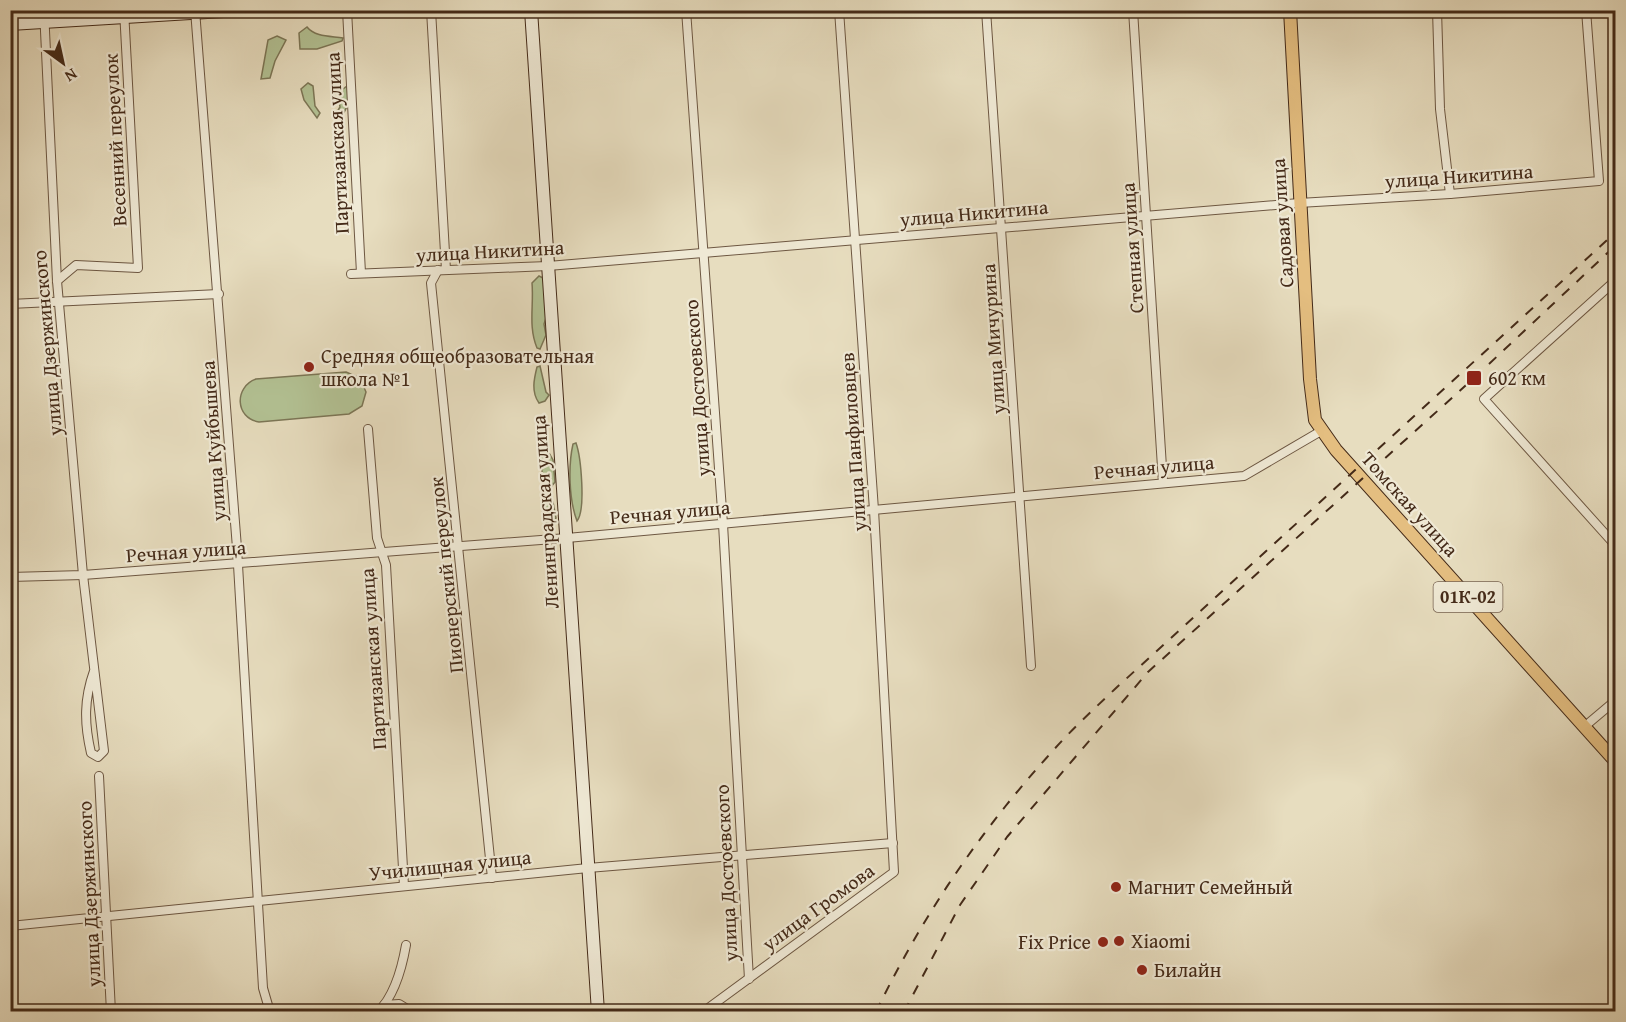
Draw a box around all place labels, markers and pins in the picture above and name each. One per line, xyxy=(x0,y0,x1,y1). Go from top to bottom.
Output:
place label: Средняя общеобразовательная школа №1 xyxy=(321,341,594,393)
marker: Средняя общеобразовательная школа №1 xyxy=(302,360,316,374)
place label: 602 км xyxy=(1488,363,1546,392)
marker: 602 км xyxy=(1465,369,1483,387)
place label: Магнит Семейный xyxy=(1128,872,1293,901)
marker: Магнит Семейный xyxy=(1109,880,1123,894)
place label: Xiaomi xyxy=(1131,926,1191,955)
place label: Fix Price xyxy=(1018,927,1091,956)
marker: Xiaomi xyxy=(1112,934,1126,948)
marker: Fix Price xyxy=(1096,935,1110,949)
place label: Билайн xyxy=(1154,955,1222,984)
marker: Билайн xyxy=(1135,963,1149,977)

